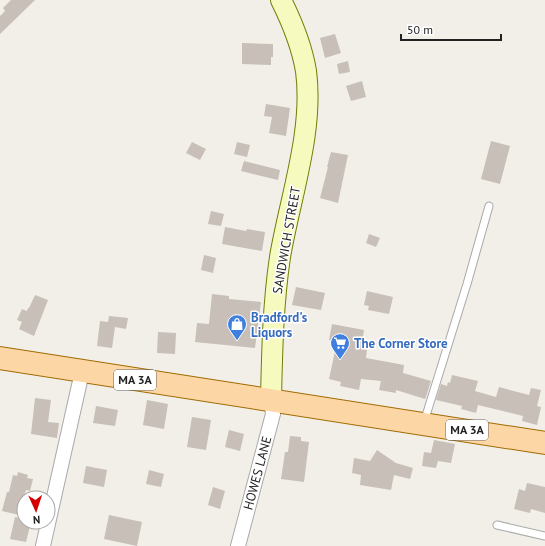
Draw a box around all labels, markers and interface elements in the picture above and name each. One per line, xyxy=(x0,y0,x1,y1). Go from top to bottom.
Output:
scale bar xyxy=(401,16,501,42)
text: 50 m xyxy=(407,22,433,37)
street label: SANDWICH STREET xyxy=(269,185,304,295)
place label: Bradford's Liquors xyxy=(251,309,308,341)
shop icon: Bradford's Liquors xyxy=(226,313,248,341)
supermarket icon: The Corner Store xyxy=(329,332,351,360)
place label: The Corner Store xyxy=(354,335,448,352)
road number: MA 3A xyxy=(114,370,156,390)
road number: MA 3A xyxy=(446,420,488,440)
street label: HOWES LANE xyxy=(239,434,275,512)
north arrow xyxy=(16,490,56,530)
text: N xyxy=(33,513,41,527)

